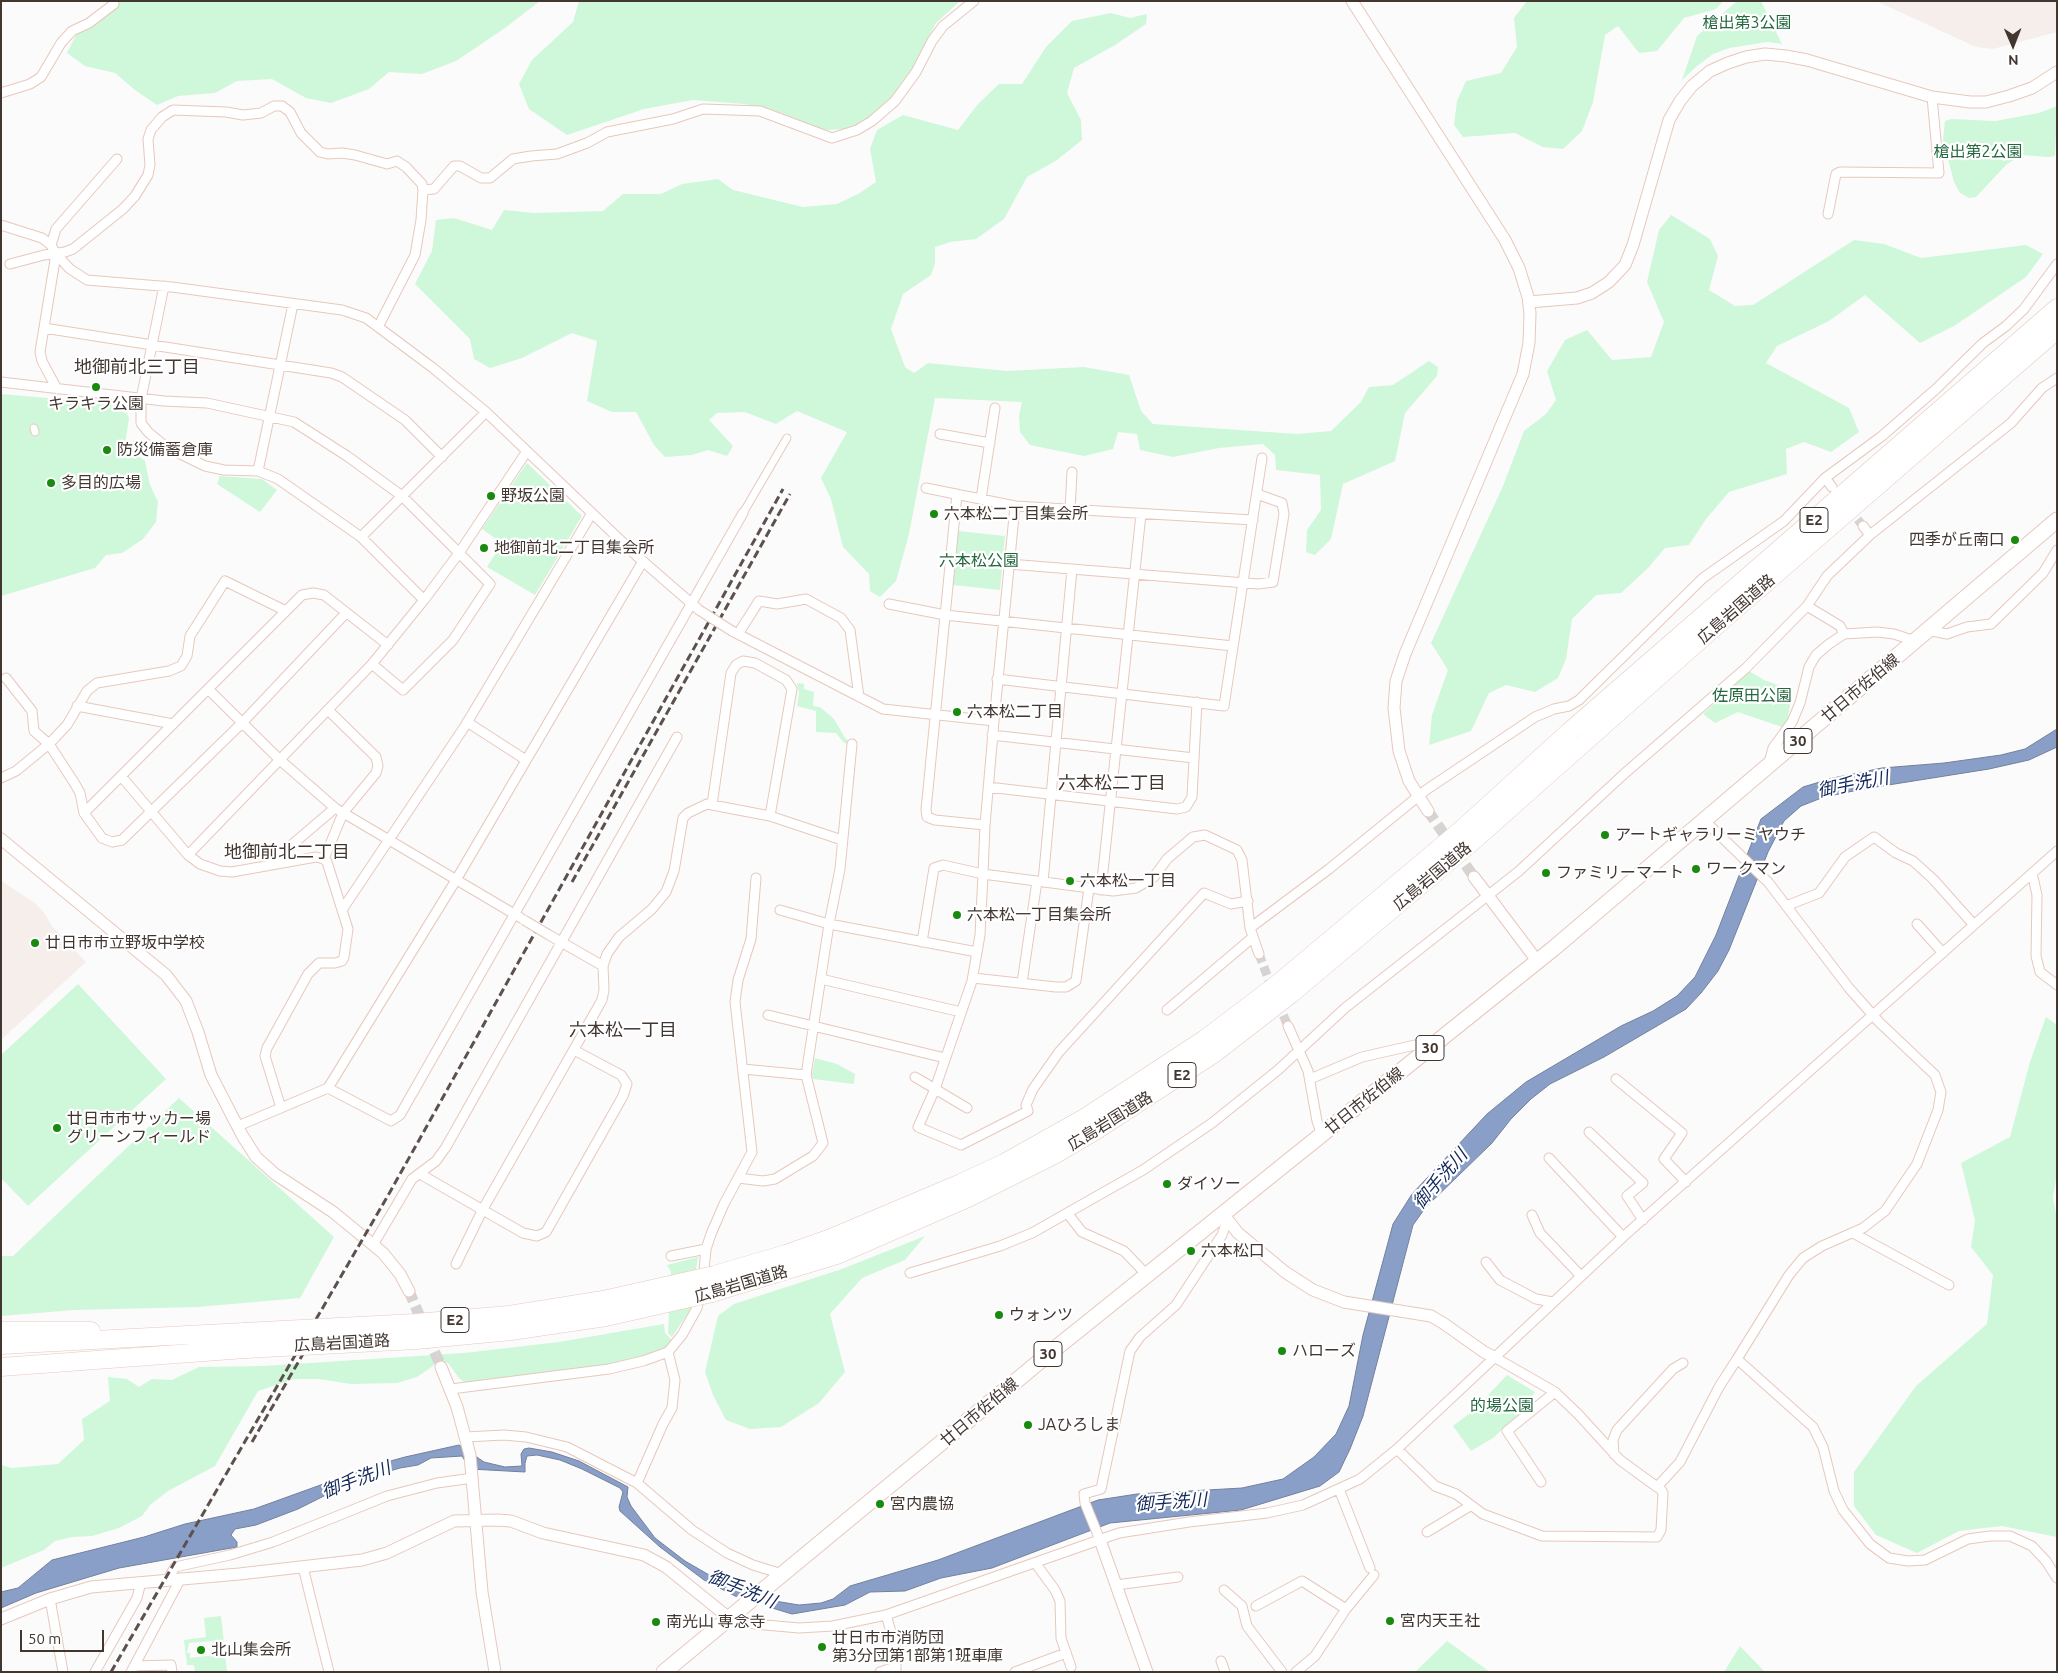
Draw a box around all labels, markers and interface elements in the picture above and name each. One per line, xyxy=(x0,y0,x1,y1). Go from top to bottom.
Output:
park label: 槍出第3公園 xyxy=(1702,13,1792,33)
north arrow xyxy=(1988,20,2038,70)
text: N xyxy=(2008,52,2019,68)
park label: 槍出第2公園 xyxy=(1933,142,2023,162)
district label: 地御前北三丁目 xyxy=(74,356,200,378)
marker: キラキラ公園 xyxy=(90,381,102,393)
place label: キラキラ公園 xyxy=(48,394,144,414)
place label: 防災備蓄倉庫 xyxy=(117,440,213,460)
marker: 防災備蓄倉庫 xyxy=(101,444,113,456)
place label: 多目的広場 xyxy=(61,473,141,493)
marker: 多目的広場 xyxy=(45,477,57,489)
place label: 野坂公園 xyxy=(501,486,565,506)
marker: 野坂公園 xyxy=(485,490,497,502)
place label: 六本松二丁目集会所 xyxy=(944,504,1088,524)
marker: 六本松二丁目集会所 xyxy=(928,508,940,520)
road number: E2 xyxy=(1800,508,1828,532)
place label: 四季が丘南口 xyxy=(1909,530,2005,550)
marker: 四季が丘南口 xyxy=(2009,534,2021,546)
place label: 地御前北二丁目集会所 xyxy=(494,538,654,558)
marker: 地御前北二丁目集会所 xyxy=(478,542,490,554)
park label: 六本松公園 xyxy=(939,551,1019,571)
street label: 広島岩国道路 xyxy=(1693,570,1779,648)
street label: 廿日市佐伯線 xyxy=(1817,650,1903,726)
park label: 佐原田公園 xyxy=(1712,686,1792,706)
place label: 六本松二丁目 xyxy=(967,702,1063,722)
marker: 六本松二丁目 xyxy=(951,706,963,718)
road number: 30 xyxy=(1784,728,1812,754)
water label: 御手洗川 xyxy=(1816,767,1890,801)
district label: 六本松二丁目 xyxy=(1058,772,1166,794)
place label: アートギャラリーミヤウチ xyxy=(1615,825,1806,845)
marker: アートギャラリーミヤウチ xyxy=(1599,829,1611,841)
street label: 広島岩国道路 xyxy=(1389,838,1475,914)
district label: 地御前北二丁目 xyxy=(224,841,350,863)
place label: ワークマン xyxy=(1706,859,1786,879)
place label: ファミリーマート xyxy=(1556,863,1684,883)
marker: ワークマン xyxy=(1690,863,1702,875)
marker: ファミリーマート xyxy=(1540,867,1552,879)
place label: 六本松一丁目 xyxy=(1080,871,1176,891)
marker: 六本松一丁目 xyxy=(1064,875,1076,887)
place label: 六本松一丁目集会所 xyxy=(967,905,1111,925)
marker: 六本松一丁目集会所 xyxy=(951,909,963,921)
place label: 廿日市市立野坂中学校 xyxy=(45,933,205,953)
marker: 廿日市市立野坂中学校 xyxy=(29,937,41,949)
district label: 六本松一丁目 xyxy=(569,1019,677,1041)
road number: 30 xyxy=(1416,1036,1444,1060)
road number: E2 xyxy=(1168,1062,1196,1088)
street label: 廿日市佐伯線 xyxy=(1321,1063,1407,1139)
street label: 広島岩国道路 xyxy=(1064,1087,1156,1155)
place label: 廿日市市サッカー場 グリーンフィールド xyxy=(67,1109,211,1147)
marker: 廿日市市サッカー場 グリーンフィールド xyxy=(51,1122,63,1134)
water label: 御手洗川 xyxy=(1408,1145,1472,1213)
place label: ダイソー xyxy=(1177,1174,1241,1194)
marker: ダイソー xyxy=(1161,1178,1173,1190)
place label: 六本松口 xyxy=(1201,1241,1265,1261)
marker: 六本松口 xyxy=(1185,1245,1197,1257)
street label: 広島岩国道路 xyxy=(692,1262,790,1306)
place label: ウォンツ xyxy=(1009,1305,1073,1325)
road number: E2 xyxy=(441,1308,469,1332)
marker: ウォンツ xyxy=(993,1309,1005,1321)
street label: 広島岩国道路 xyxy=(294,1331,390,1355)
place label: ハローズ xyxy=(1292,1341,1356,1361)
road number: 30 xyxy=(1034,1342,1062,1366)
marker: ハローズ xyxy=(1276,1345,1288,1357)
street label: 廿日市佐伯線 xyxy=(936,1374,1022,1450)
park label: 的場公園 xyxy=(1470,1396,1534,1416)
place label: JAひろしま xyxy=(1038,1415,1120,1435)
marker: JAひろしま xyxy=(1022,1419,1034,1431)
water label: 御手洗川 xyxy=(319,1457,393,1503)
water label: 御手洗川 xyxy=(1134,1489,1208,1515)
place label: 宮内農協 xyxy=(890,1494,954,1514)
marker: 宮内農協 xyxy=(874,1498,886,1510)
water label: 御手洗川 xyxy=(705,1566,779,1612)
place label: 宮内天王社 xyxy=(1400,1611,1480,1631)
place label: 南光山 専念寺 xyxy=(666,1612,766,1632)
marker: 宮内天王社 xyxy=(1384,1615,1396,1627)
marker: 南光山 専念寺 xyxy=(650,1616,662,1628)
scale bar xyxy=(22,1620,106,1652)
place label: 廿日市市消防団 第3分団第1部第1班車庫 xyxy=(832,1628,1003,1666)
text: 50 m xyxy=(28,1630,61,1647)
place label: 北山集会所 xyxy=(211,1640,291,1660)
marker: 廿日市市消防団 第3分団第1部第1班車庫 xyxy=(816,1641,828,1653)
marker: 北山集会所 xyxy=(195,1644,207,1656)

